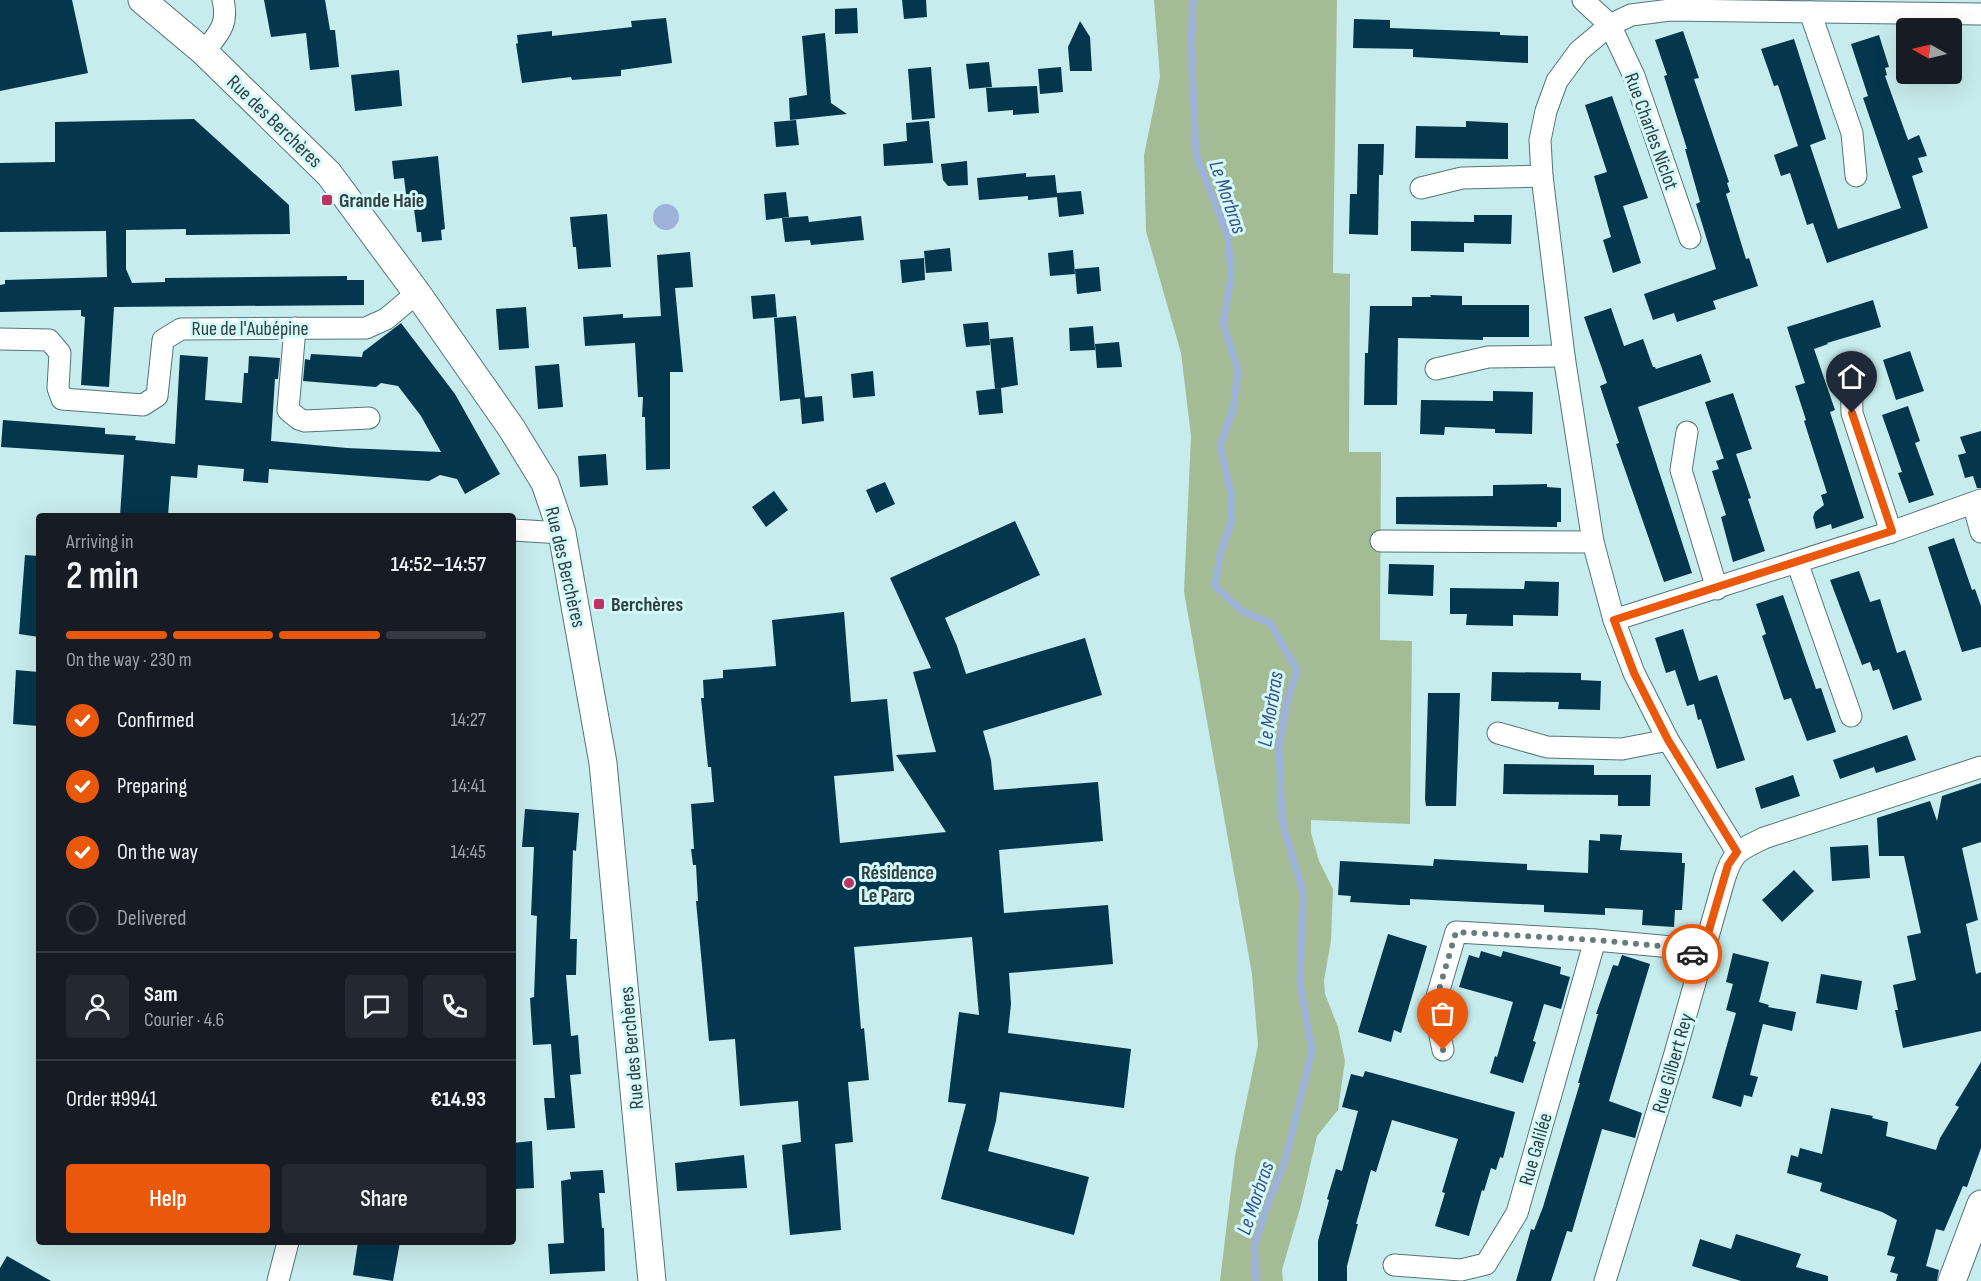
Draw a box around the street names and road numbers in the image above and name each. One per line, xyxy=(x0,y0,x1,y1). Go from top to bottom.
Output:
street label: Rue des Berchères xyxy=(222,70,327,173)
street label: Rue Charles Niclot xyxy=(1619,70,1683,193)
street label: Rue de l'Aubépine xyxy=(191,317,309,341)
street label: Rue des Berchères xyxy=(539,505,591,630)
street label: Rue des Berchères xyxy=(615,986,649,1110)
street label: Rue Gilbert Rey xyxy=(1647,1010,1699,1116)
street label: Rue Galilée xyxy=(1514,1110,1558,1188)

